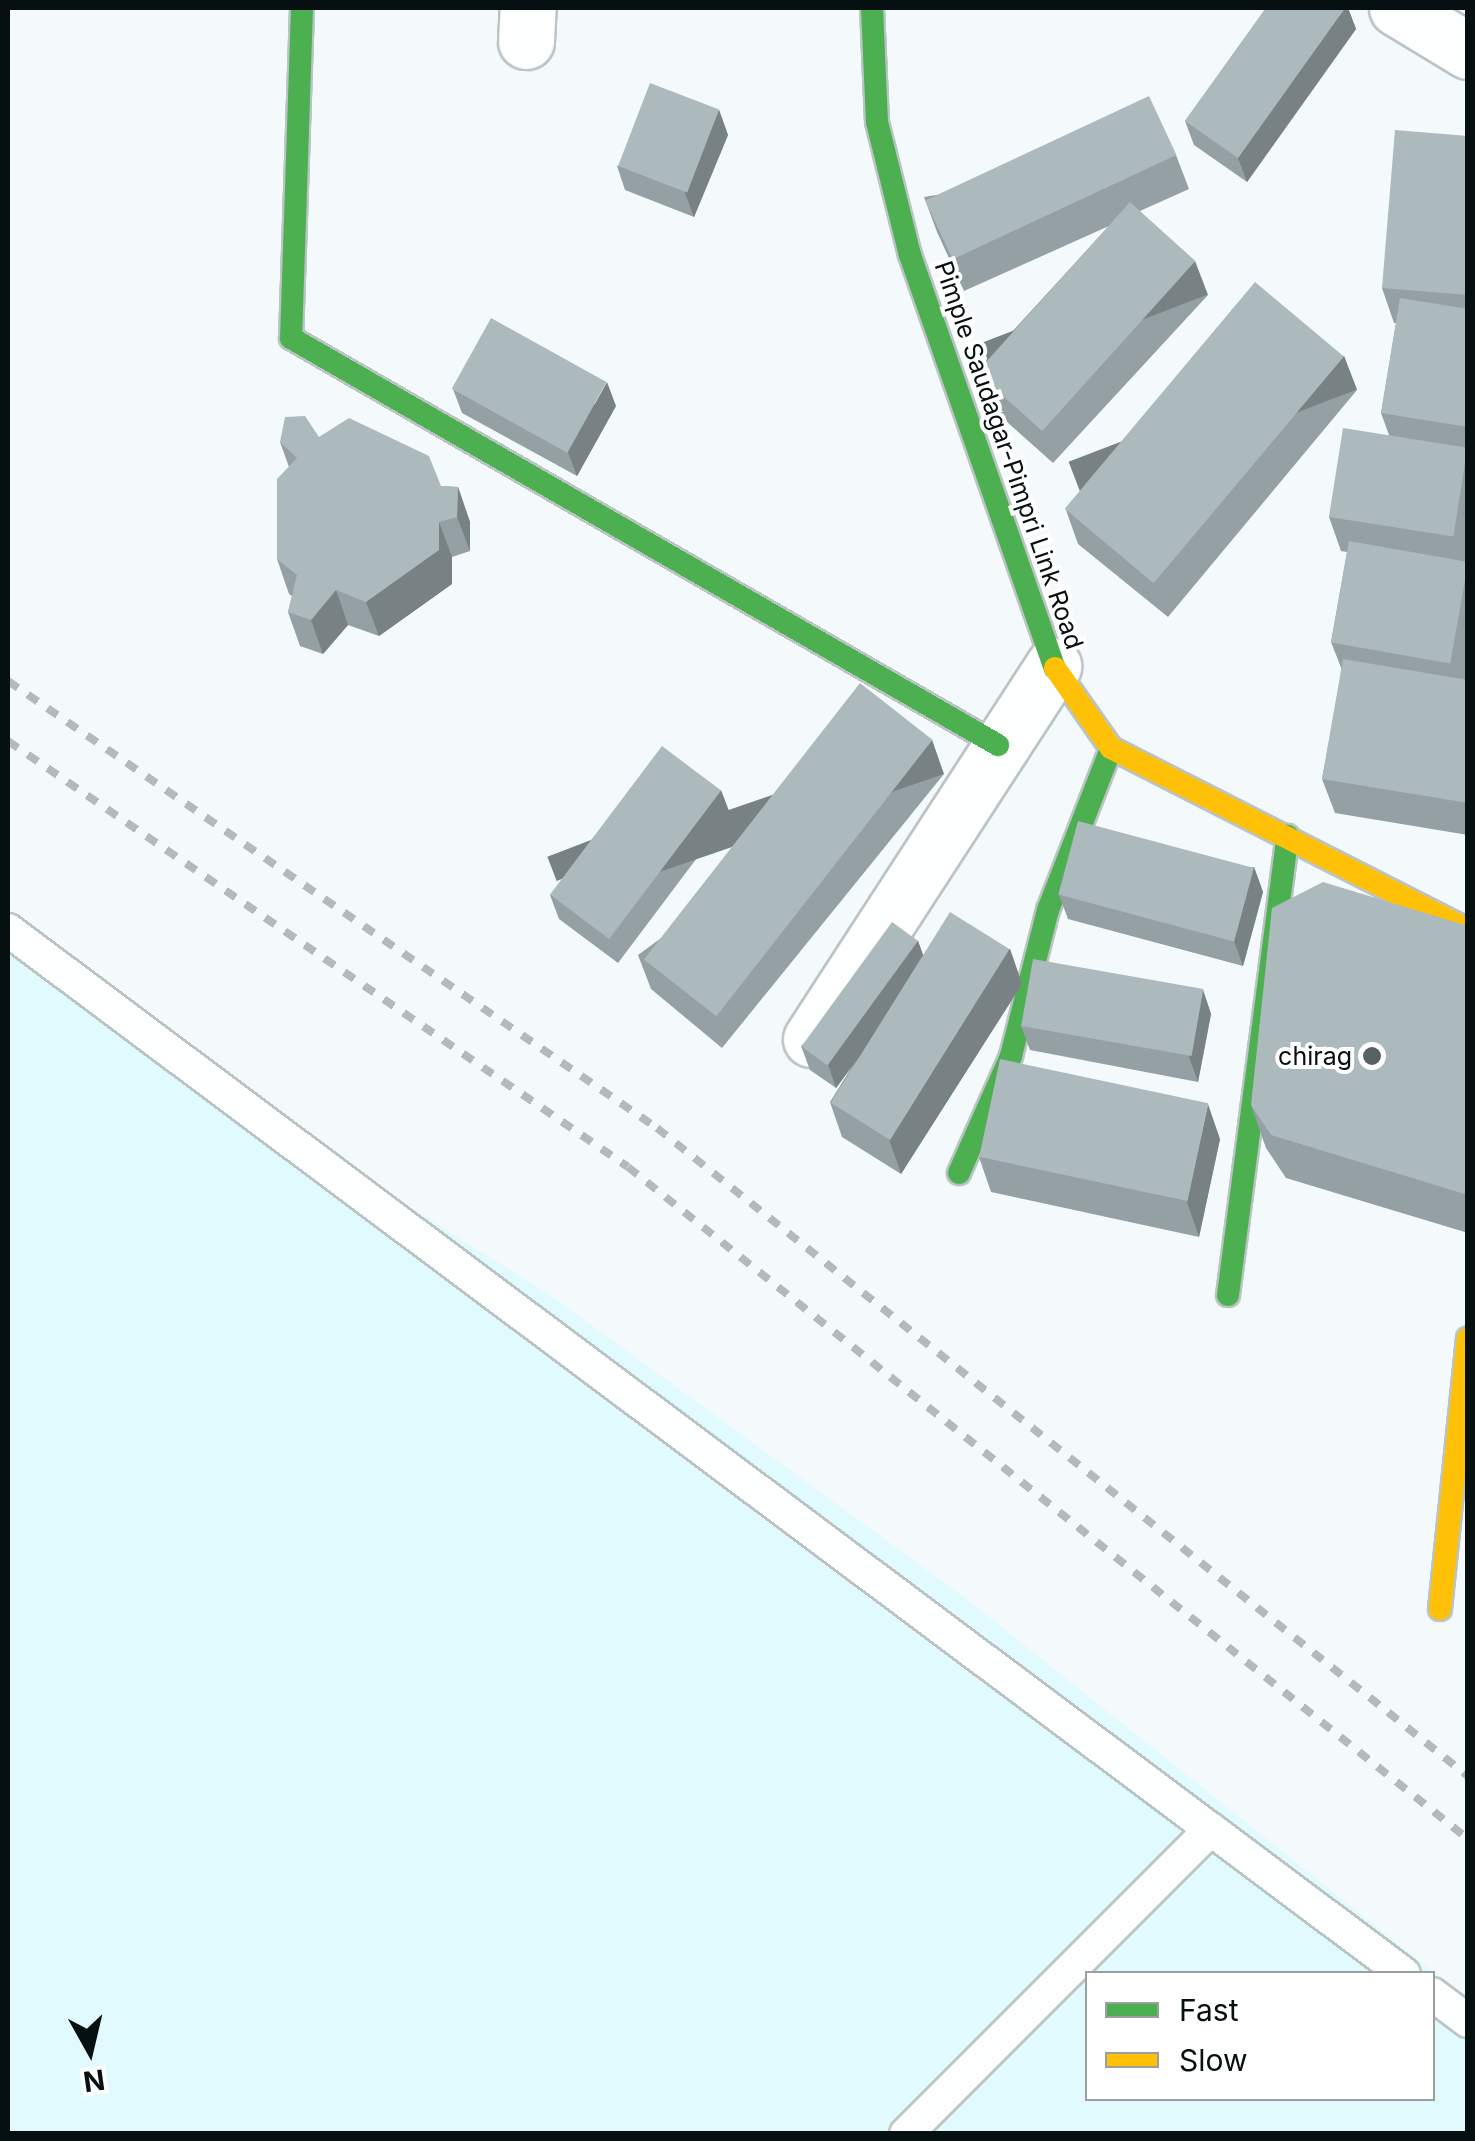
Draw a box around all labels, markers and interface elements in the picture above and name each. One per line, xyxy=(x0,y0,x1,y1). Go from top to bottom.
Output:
street label: Pimple Saudagar-Pimpri Link Road xyxy=(928,257,1090,653)
place label: chirag xyxy=(1278,1041,1352,1071)
marker: chirag xyxy=(1361,1045,1383,1067)
legend xyxy=(1085,1971,1435,2101)
text: Fast xyxy=(1179,1992,1238,2028)
north arrow xyxy=(40,2001,140,2101)
text: Slow xyxy=(1179,2042,1248,2078)
text: N xyxy=(81,2062,107,2099)

